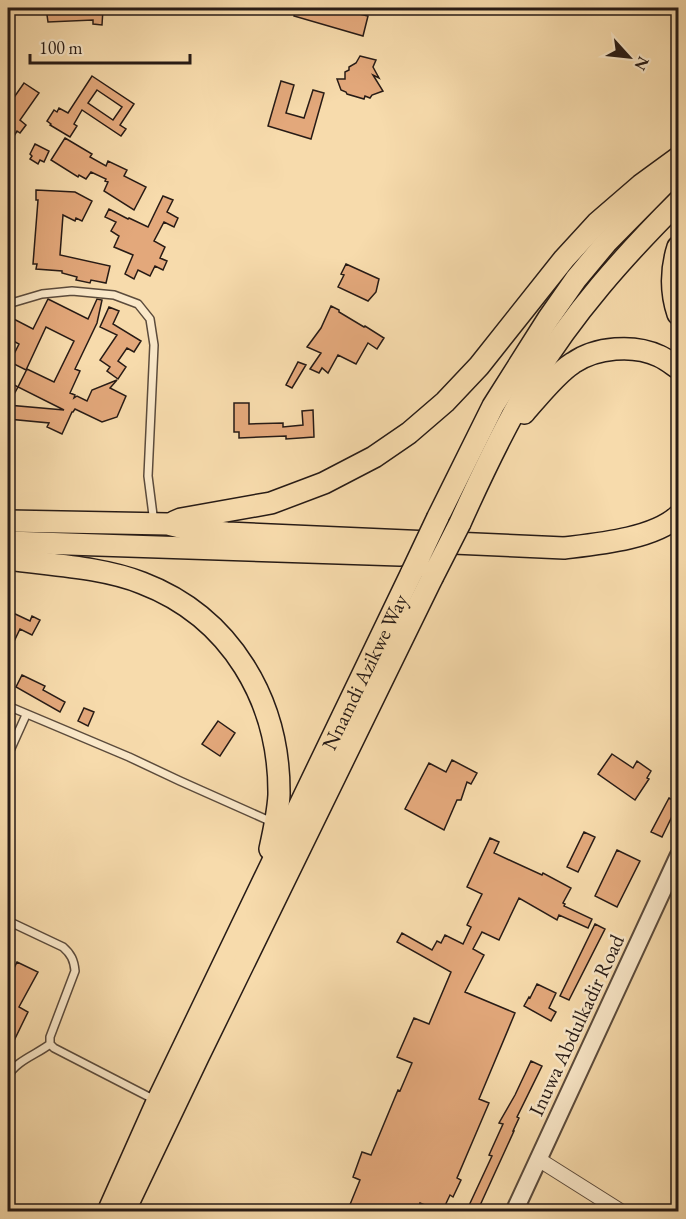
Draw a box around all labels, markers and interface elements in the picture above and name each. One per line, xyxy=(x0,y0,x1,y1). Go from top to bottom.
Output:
scale bar xyxy=(30,27,190,65)
north arrow xyxy=(599,27,659,87)
text: 100 m xyxy=(39,36,83,59)
text: N xyxy=(630,53,654,74)
street label: Nnamdi Azikwe Way xyxy=(315,588,413,754)
street label: Inuwa Abdulkadir Road xyxy=(522,930,630,1120)

